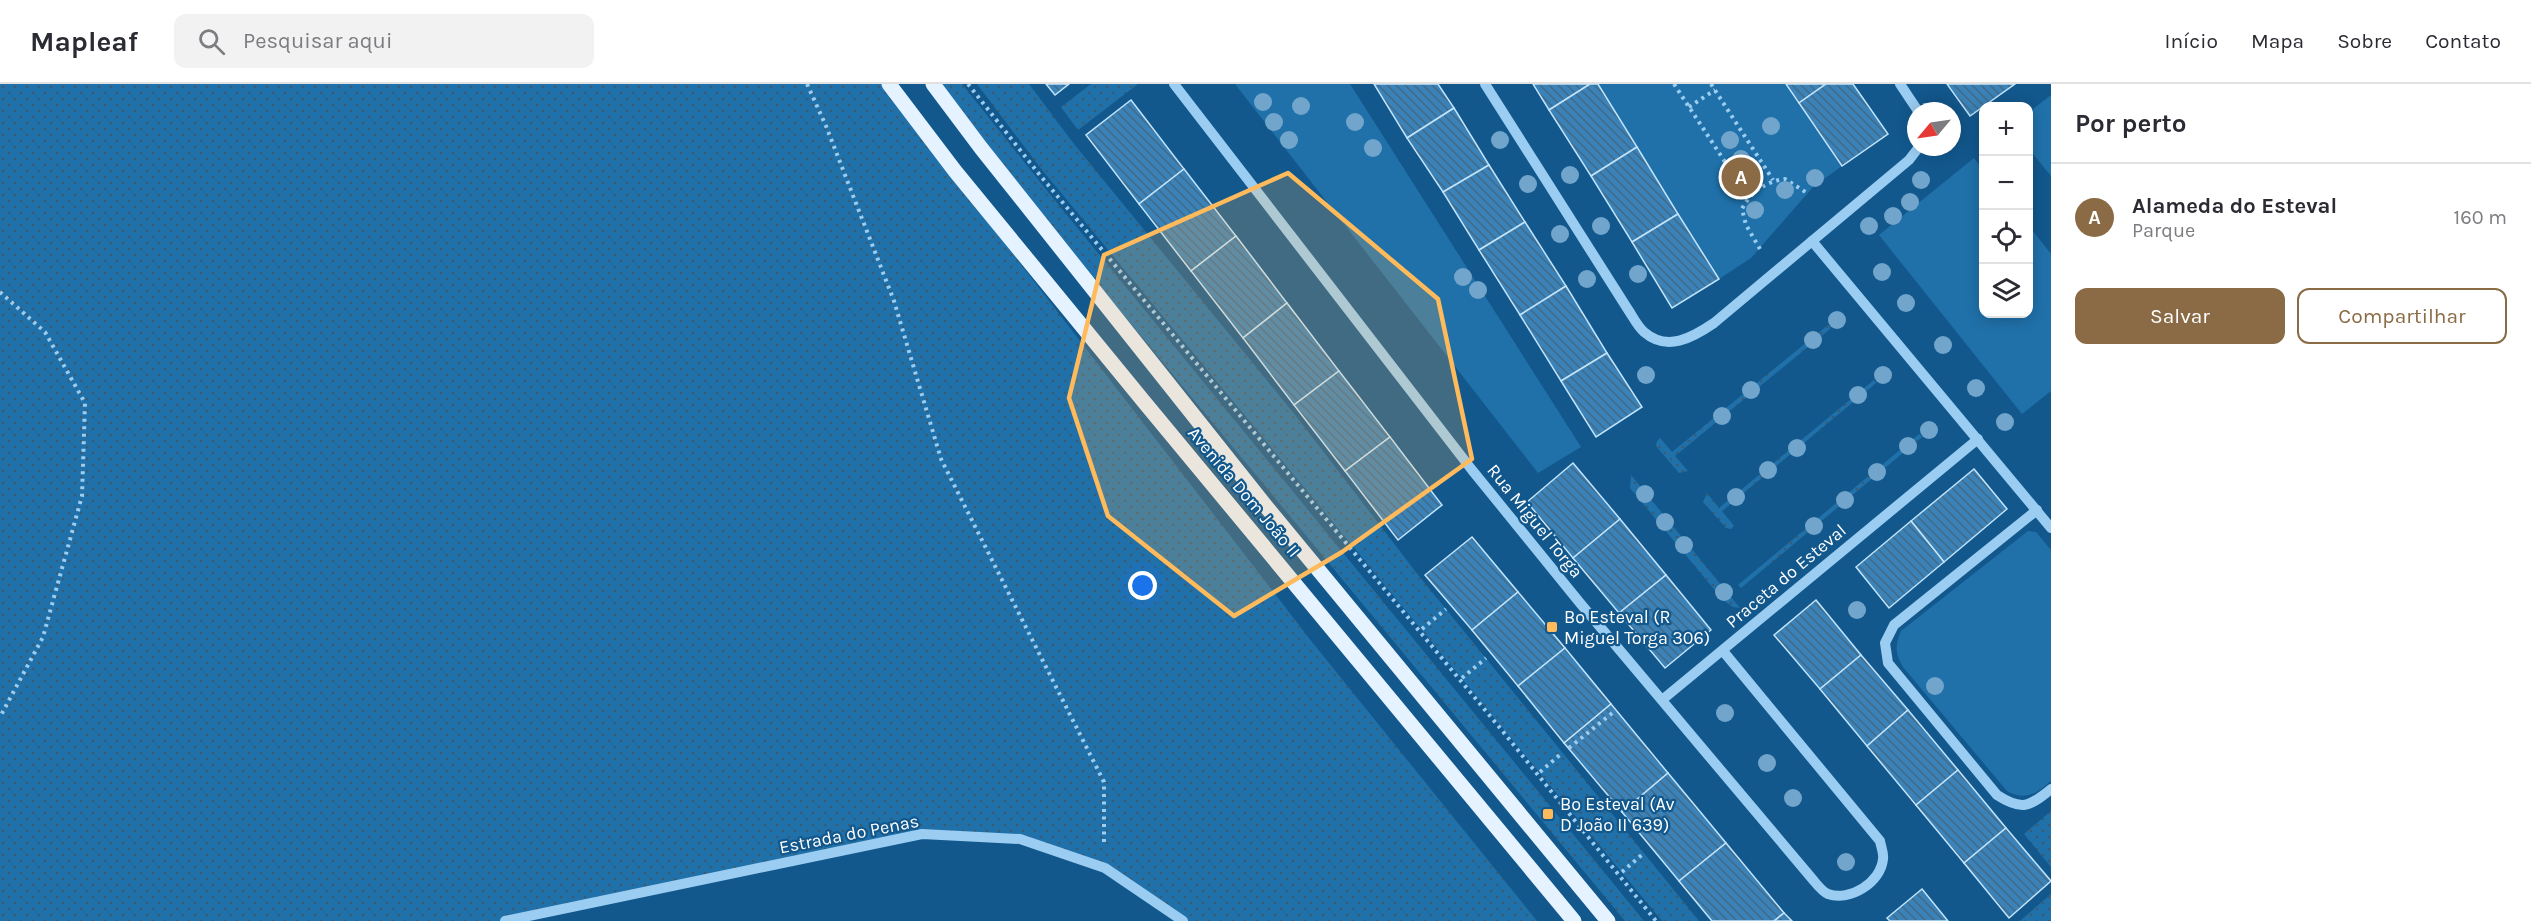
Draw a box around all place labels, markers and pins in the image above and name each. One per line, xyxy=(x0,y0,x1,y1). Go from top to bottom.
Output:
pin: A xyxy=(1722,154,1760,200)
place label: Bº Esteval (R Miguel Torga 306) xyxy=(1564,606,1710,649)
marker: Bº Esteval (R Miguel Torga 306) xyxy=(1545,620,1559,634)
place label: Bº Esteval (Av D João II 639) xyxy=(1560,793,1675,836)
marker: Bº Esteval (Av D João II 639) xyxy=(1541,807,1555,821)

